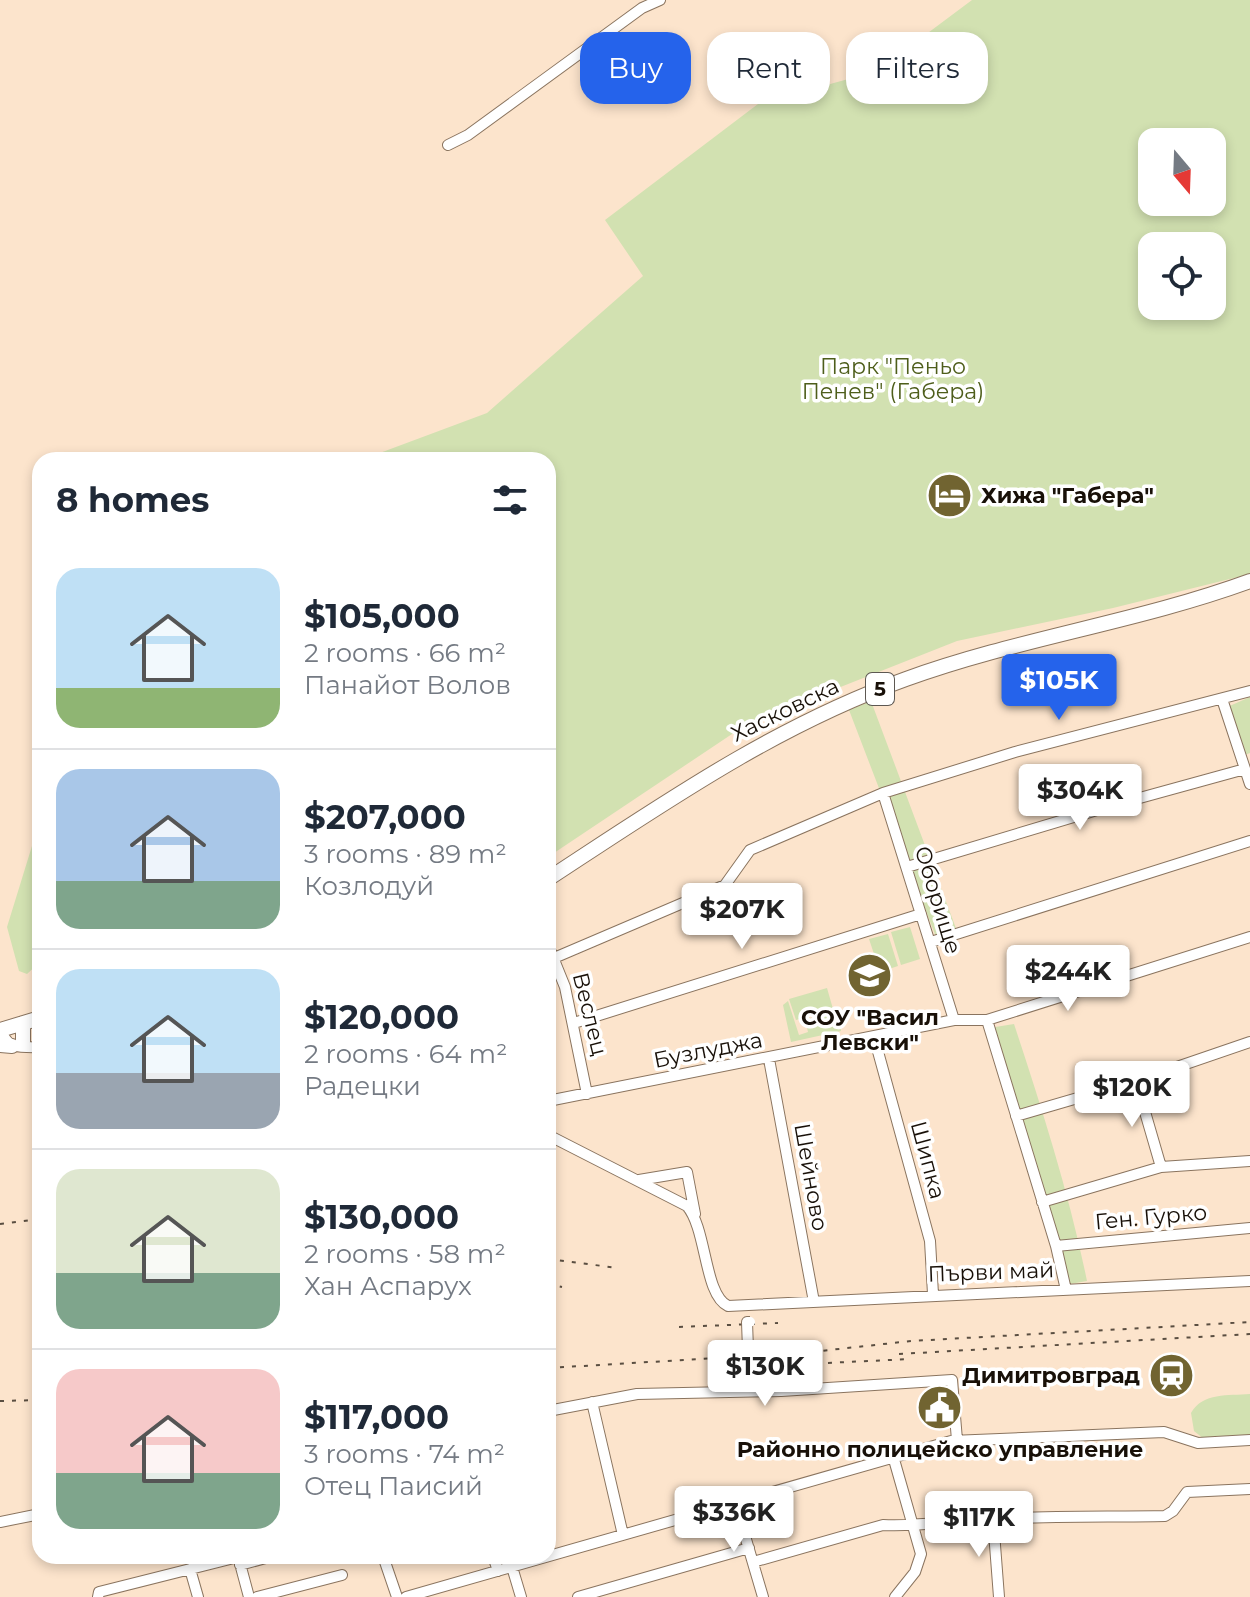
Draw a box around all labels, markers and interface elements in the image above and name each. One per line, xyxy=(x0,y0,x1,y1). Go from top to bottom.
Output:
chip: Buy xyxy=(580,32,691,104)
chip: Rent xyxy=(707,32,830,104)
chip: Filters xyxy=(846,32,988,104)
north arrow xyxy=(1138,128,1226,216)
map controls xyxy=(1138,128,1226,320)
button: locate xyxy=(1138,232,1226,320)
park label: Парк "Пеньо Пенев" (Габера) xyxy=(802,353,984,405)
hotel icon: Хижа "Габера" xyxy=(926,471,974,519)
icon: filters xyxy=(488,478,532,522)
text: 8 homes xyxy=(56,479,209,521)
place label: Хижа "Габера" xyxy=(981,482,1154,509)
text: $105,000 xyxy=(304,595,460,637)
icon: home xyxy=(120,600,216,696)
text: 2 rooms · 66 m² xyxy=(304,637,506,669)
pin: $105K xyxy=(1003,654,1115,722)
text: $105K xyxy=(1020,664,1098,696)
text: Панайот Волов xyxy=(304,669,511,701)
street label: Хасковска xyxy=(727,672,843,748)
road number: 5 xyxy=(866,673,894,705)
pin: $304K xyxy=(1024,764,1136,832)
text: $304K xyxy=(1037,774,1123,806)
text: $207,000 xyxy=(304,796,466,838)
icon: home xyxy=(120,801,216,897)
text: 3 rooms · 89 m² xyxy=(304,838,507,870)
street label: Оборище xyxy=(909,843,967,957)
text: Козлодуй xyxy=(304,870,434,902)
pin: $207K xyxy=(686,883,798,951)
text: $207K xyxy=(700,893,784,925)
pin: $244K xyxy=(1012,945,1124,1013)
school or university icon: СОУ "Васил Левски" xyxy=(846,952,894,1000)
text: $244K xyxy=(1025,955,1111,987)
street label: Веслец xyxy=(567,970,613,1058)
text: $120,000 xyxy=(304,996,459,1038)
icon: home xyxy=(120,1001,216,1097)
place label: СОУ "Васил Левски" xyxy=(801,1004,939,1056)
street label: Бузлуджа xyxy=(651,1026,765,1074)
text: 2 rooms · 64 m² xyxy=(304,1038,507,1070)
pin: $120K xyxy=(1076,1061,1188,1129)
text: Радецки xyxy=(304,1070,421,1102)
text: $120K xyxy=(1093,1071,1171,1103)
street label: Шипка xyxy=(905,1118,951,1202)
street label: Шейново xyxy=(788,1121,834,1233)
text: $130,000 xyxy=(304,1196,459,1238)
street label: Ген. Гурко xyxy=(1094,1199,1208,1235)
icon: home xyxy=(120,1201,216,1297)
text: 2 rooms · 58 m² xyxy=(304,1238,506,1270)
street label: Първи май xyxy=(927,1256,1055,1288)
text: Хан Аспарух xyxy=(304,1270,472,1302)
pin: $130K xyxy=(709,1340,821,1408)
text: $130K xyxy=(726,1350,804,1382)
station icon: Димитровград xyxy=(1147,1351,1195,1399)
place label: Димитровград xyxy=(962,1362,1140,1389)
public building icon: Районно полицейско управление xyxy=(916,1384,964,1432)
text: $117,000 xyxy=(304,1396,449,1438)
icon: home xyxy=(120,1401,216,1497)
place label: Районно полицейско управление xyxy=(737,1436,1143,1463)
text: 3 rooms · 74 m² xyxy=(304,1438,505,1470)
text: Отец Паисий xyxy=(304,1470,483,1502)
pin: $336K xyxy=(678,1486,790,1554)
pin: $117K xyxy=(923,1491,1035,1559)
text: $336K xyxy=(693,1496,775,1528)
text: $117K xyxy=(943,1501,1015,1533)

